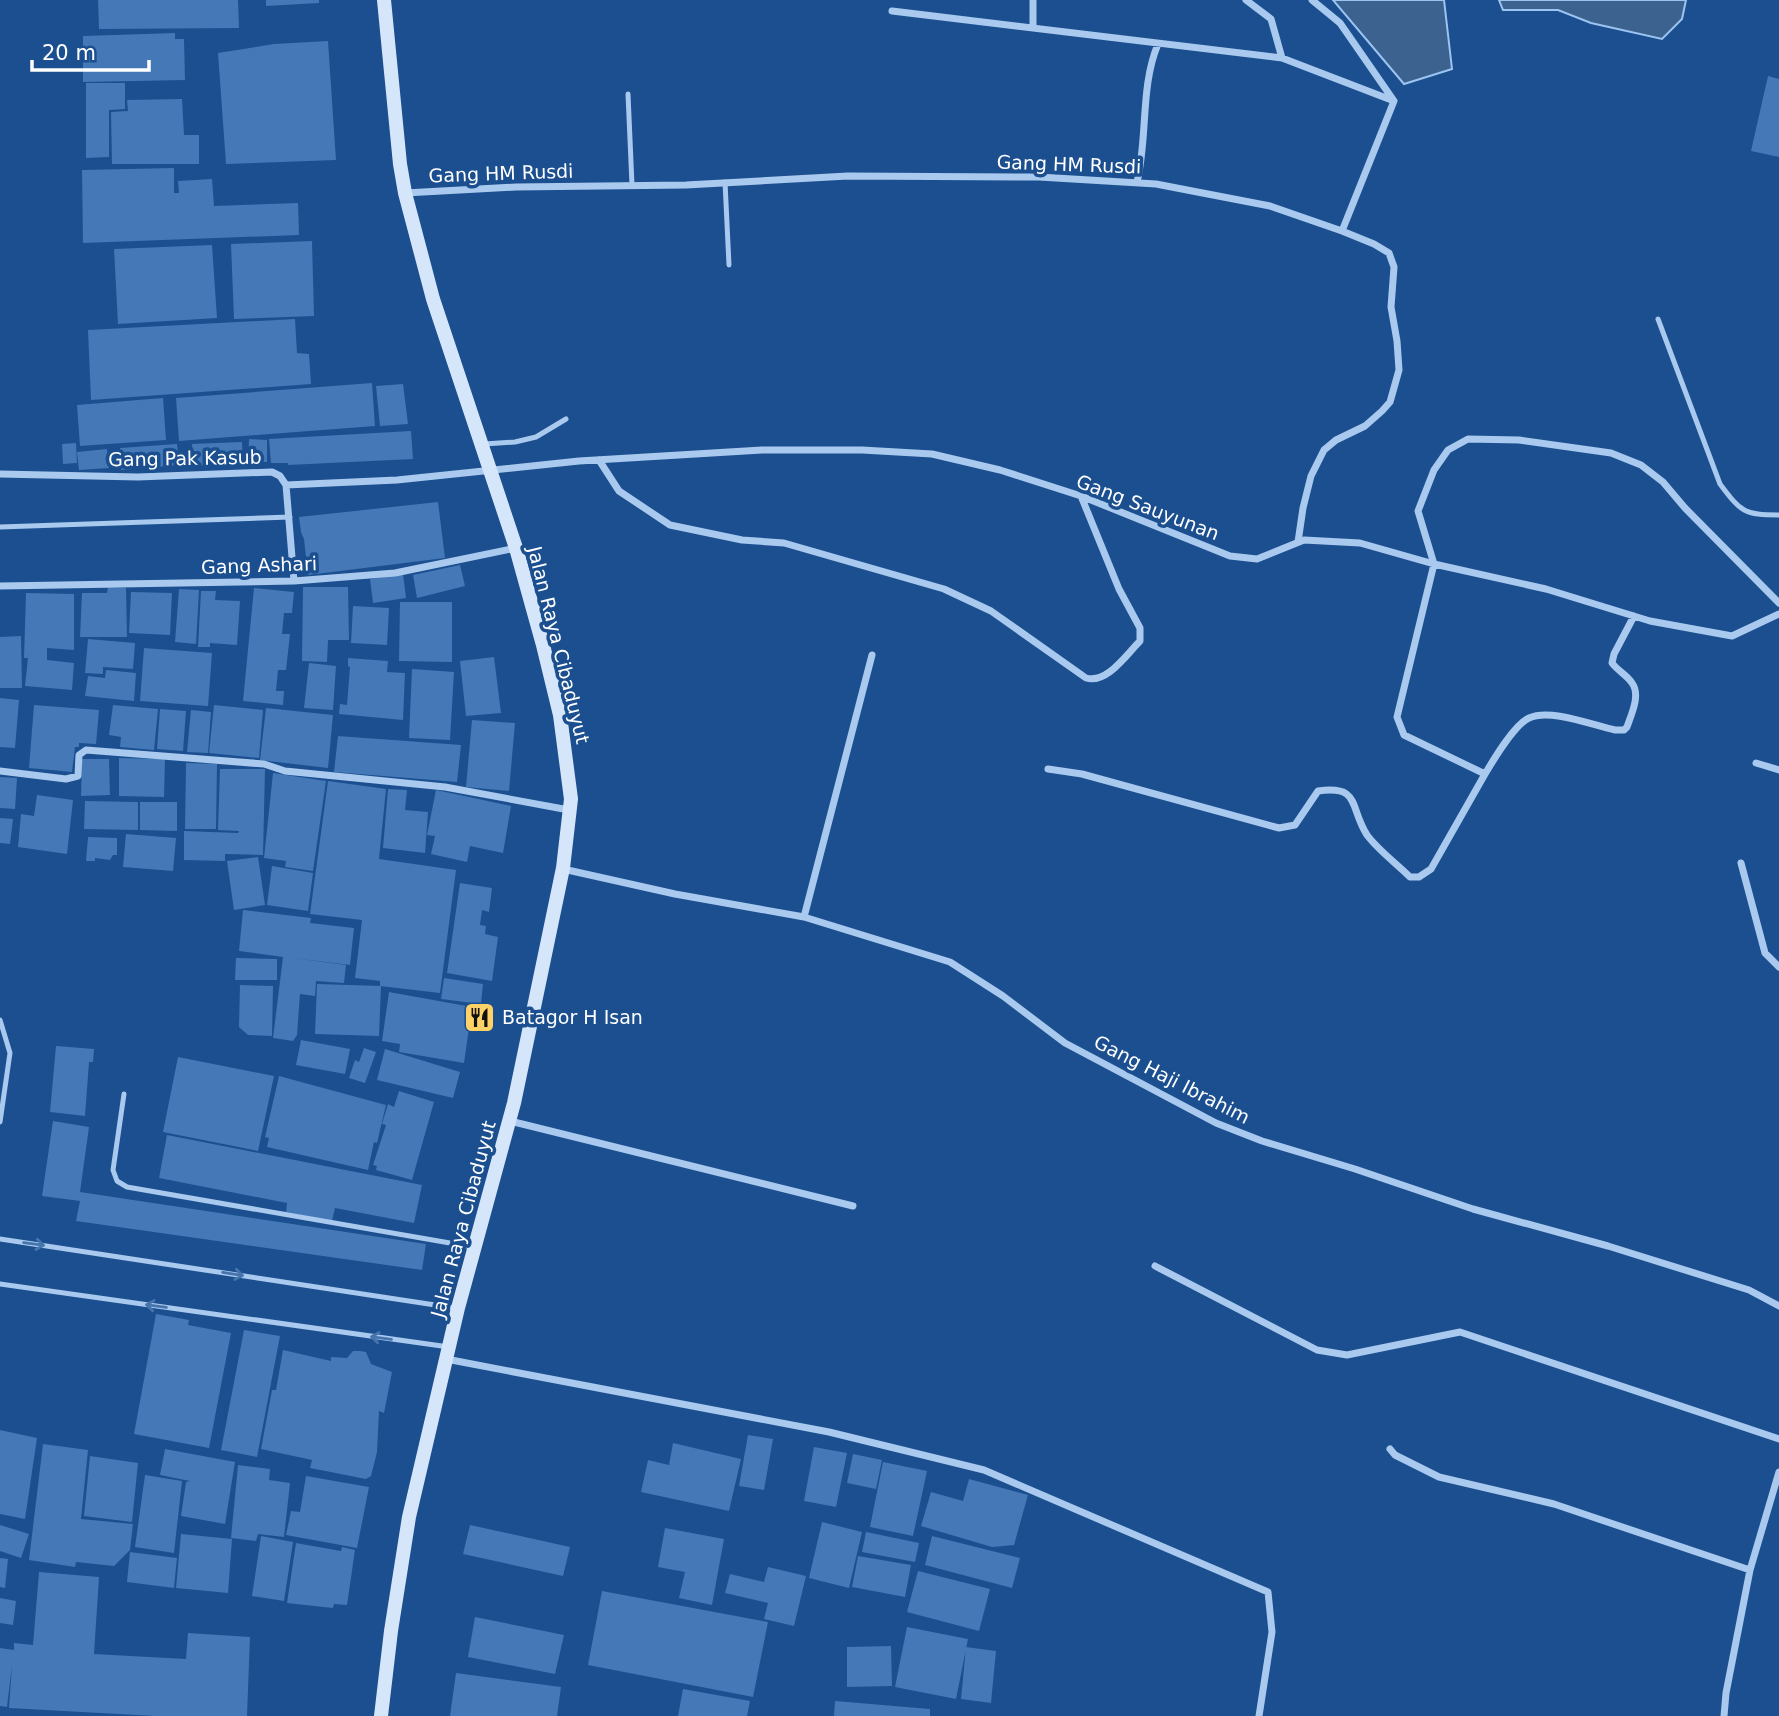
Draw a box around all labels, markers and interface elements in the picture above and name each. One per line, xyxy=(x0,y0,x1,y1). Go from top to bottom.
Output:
scale bar xyxy=(32,28,149,72)
text: 20 m xyxy=(42,41,96,65)
street label: Gang HM Rusdi xyxy=(996,150,1142,178)
street label: Gang HM Rusdi xyxy=(428,159,574,187)
street label: Gang Pak Kasub xyxy=(108,446,262,470)
street label: Gang Sauyunan xyxy=(1073,470,1223,544)
street label: Jalan Raya Cibaduyut xyxy=(524,543,594,746)
street label: Gang Ashari xyxy=(201,552,317,578)
restaurant icon: Batagor H Isan xyxy=(462,1000,496,1034)
place label: Batagor H Isan xyxy=(502,1006,643,1028)
street label: Gang Haji Ibrahim xyxy=(1090,1030,1254,1128)
street label: Jalan Raya Cibaduyut xyxy=(426,1118,500,1321)
one-way arrow xyxy=(22,1237,45,1250)
one-way arrow xyxy=(221,1268,244,1281)
one-way arrow xyxy=(145,1299,168,1312)
one-way arrow xyxy=(370,1331,393,1344)

